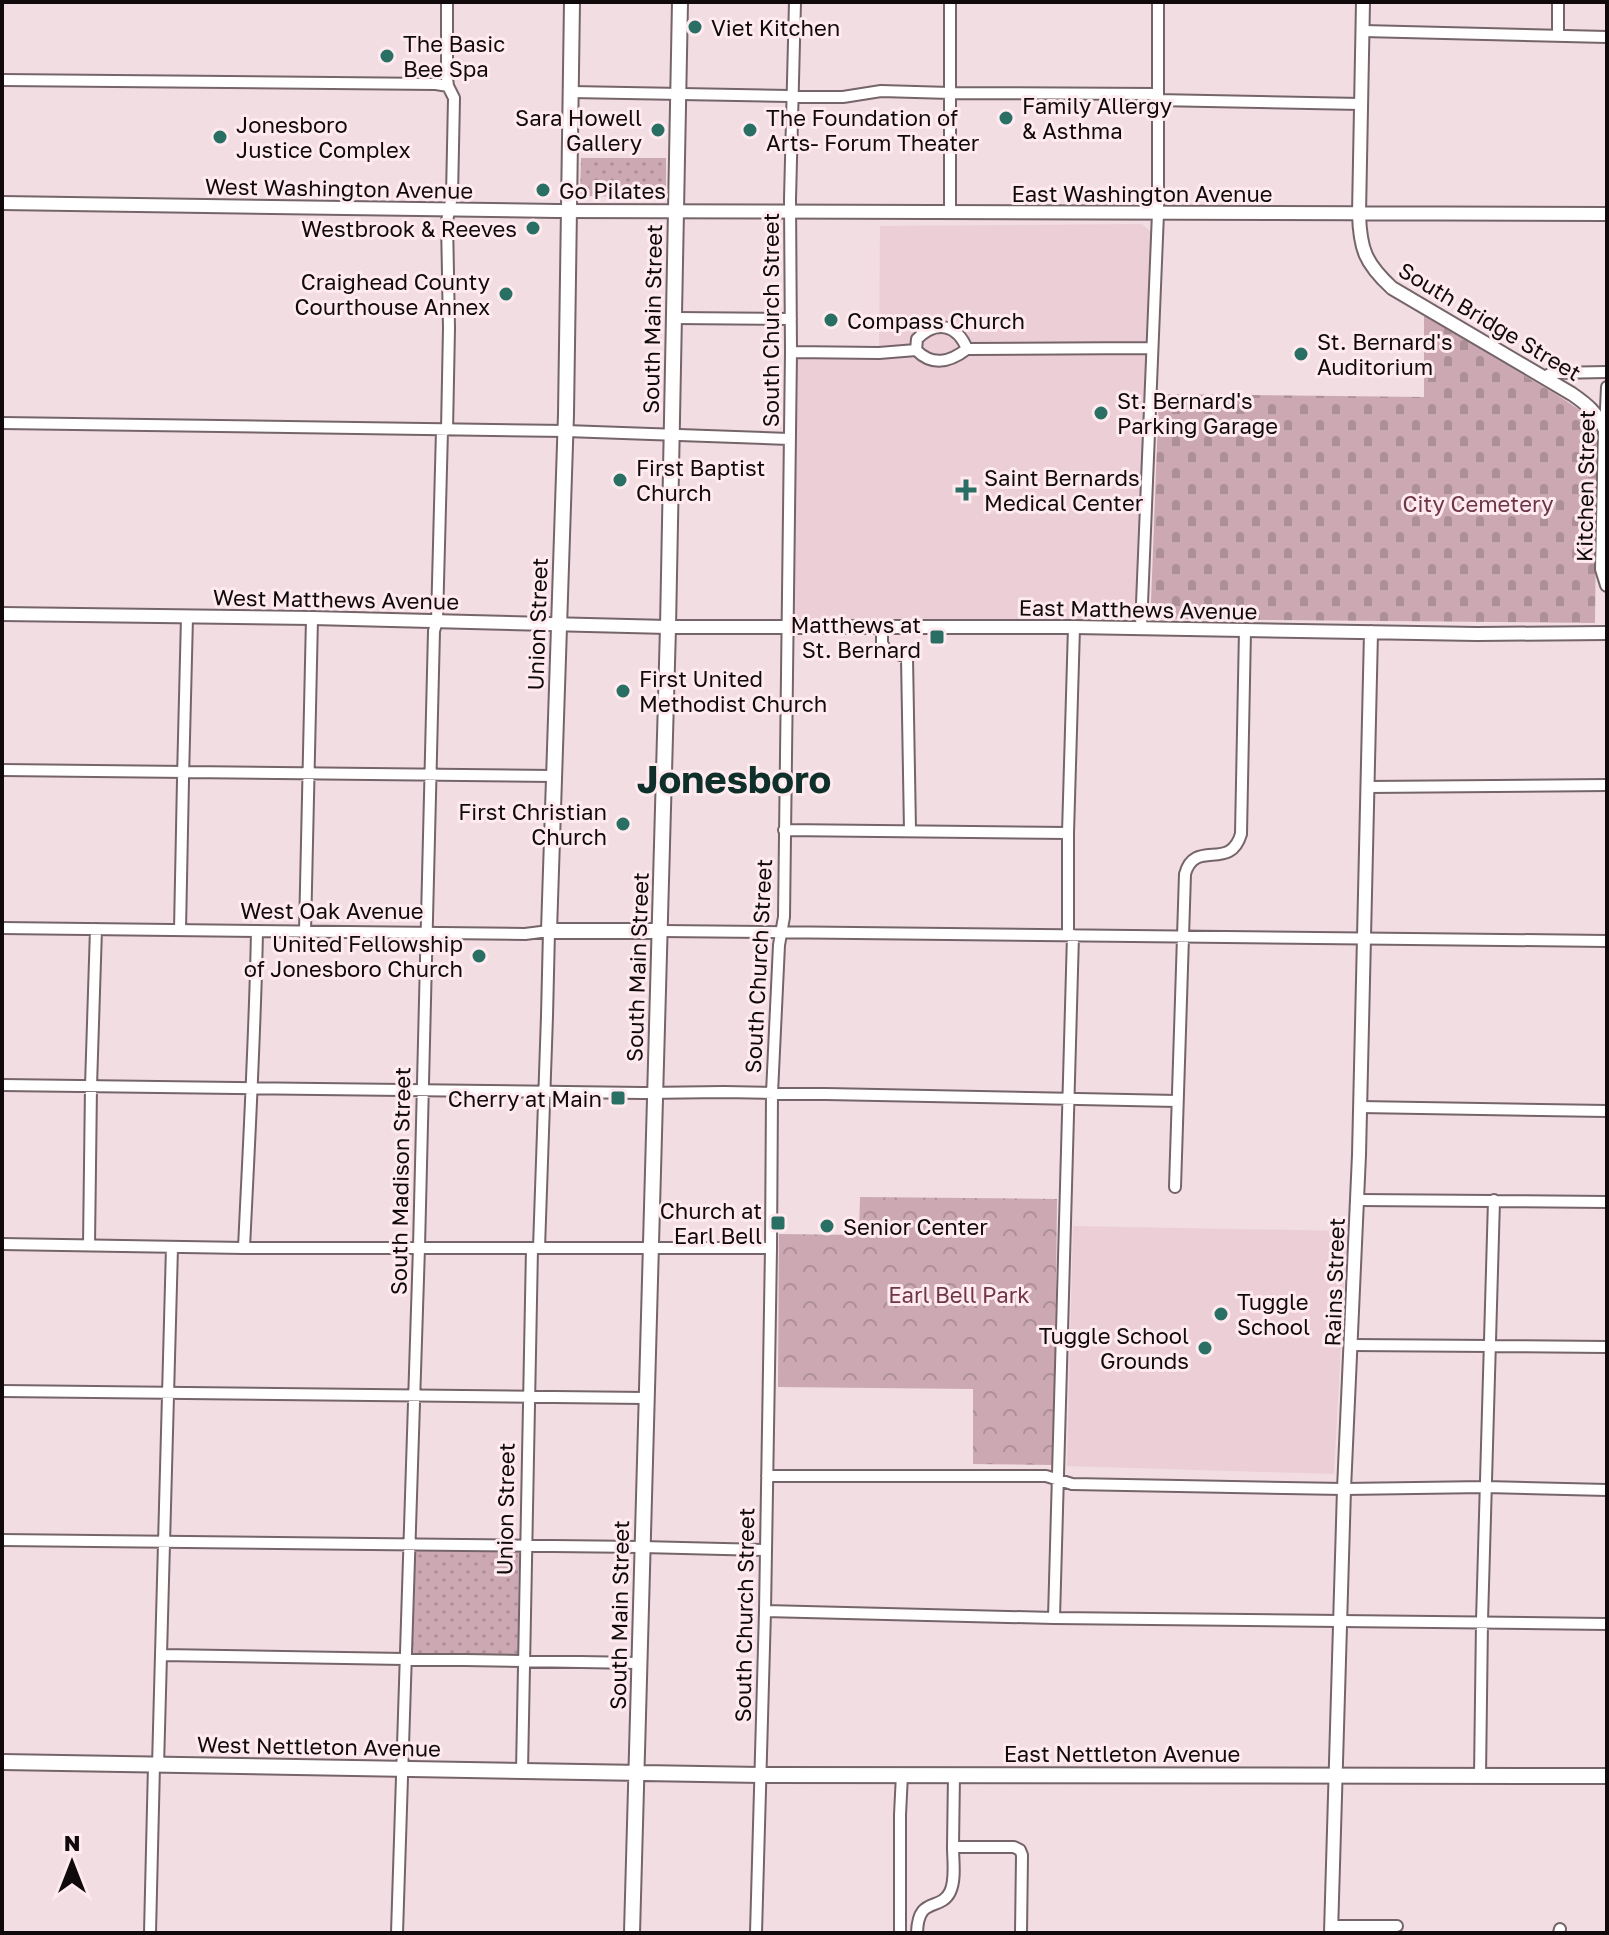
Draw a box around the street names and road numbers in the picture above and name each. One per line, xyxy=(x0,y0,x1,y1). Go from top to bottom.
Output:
street label: West Washington Avenue xyxy=(205,172,473,204)
street label: East Washington Avenue xyxy=(1011,180,1273,207)
street label: South Church Street xyxy=(757,213,784,427)
street label: South Main Street xyxy=(637,224,667,414)
street label: South Bridge Street xyxy=(1394,256,1586,386)
street label: Kitchen Street xyxy=(1570,410,1600,562)
street label: Union Street xyxy=(521,557,553,691)
street label: West Matthews Avenue xyxy=(213,583,459,615)
street label: East Matthews Avenue xyxy=(1018,593,1258,625)
street label: South Church Street xyxy=(739,858,777,1074)
street label: South Main Street xyxy=(620,872,654,1062)
street label: West Oak Avenue xyxy=(240,897,424,924)
street label: South Madison Street xyxy=(385,1067,415,1295)
street label: Rains Street xyxy=(1318,1217,1350,1347)
street label: Union Street xyxy=(490,1442,520,1576)
street label: South Church Street xyxy=(729,1507,759,1723)
street label: South Main Street xyxy=(604,1520,634,1710)
street label: West Nettleton Avenue xyxy=(197,1730,441,1762)
street label: East Nettleton Avenue xyxy=(1004,1740,1240,1767)

